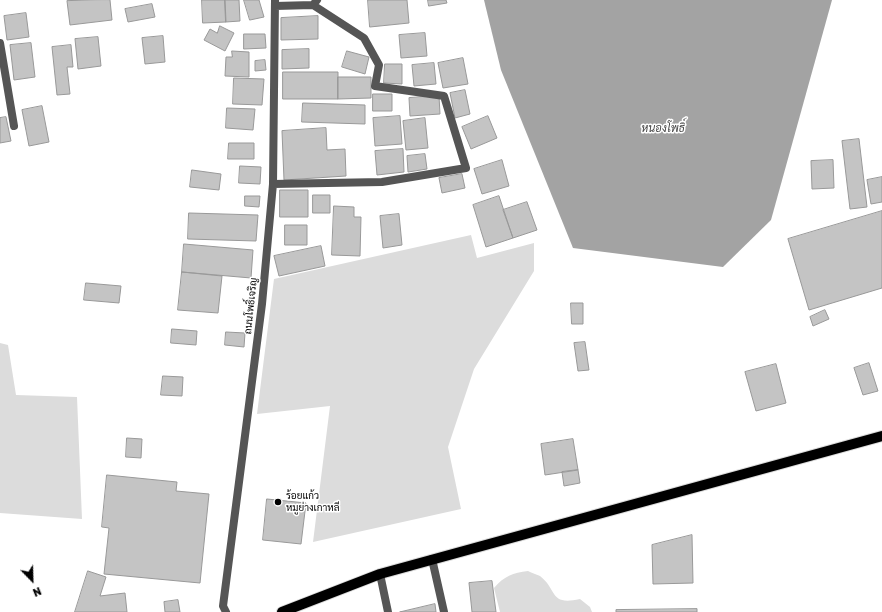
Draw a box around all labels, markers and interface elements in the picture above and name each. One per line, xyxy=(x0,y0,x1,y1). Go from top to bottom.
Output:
water label: หนองโพธิ์ xyxy=(641,122,685,136)
street label: ถนนโพธิ์เจริญ xyxy=(242,277,260,335)
place label: ร้อยแก้ว หมูย่างเกาหลี xyxy=(286,490,339,514)
marker: ร้อยแก้ว หมูย่างเกาหลี xyxy=(273,497,283,507)
north arrow xyxy=(12,560,52,600)
text: N xyxy=(31,584,43,599)

